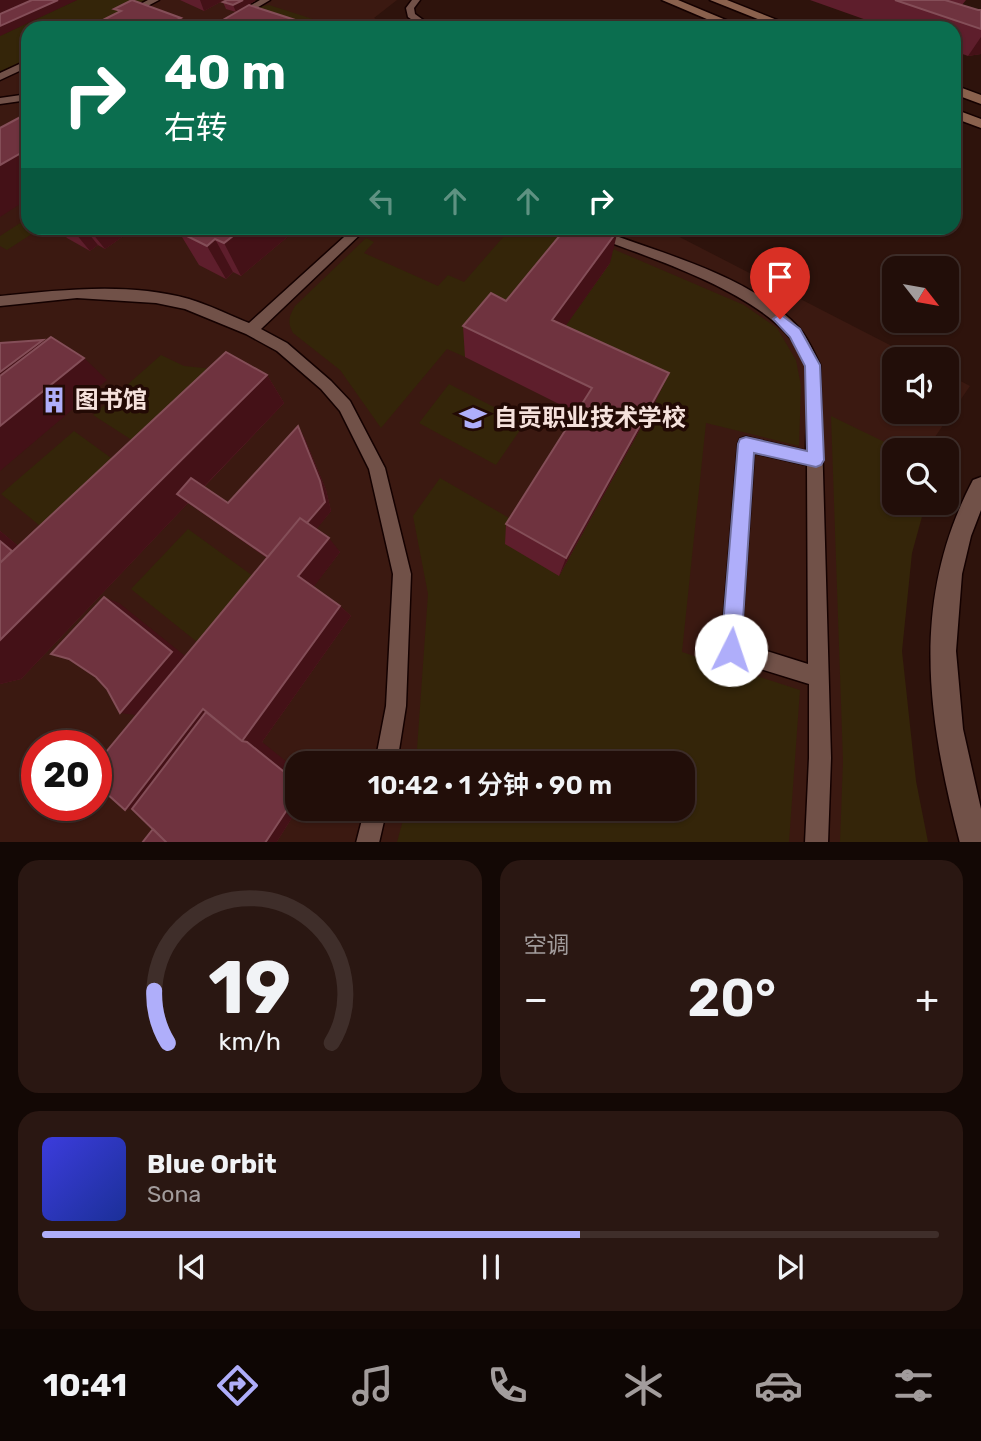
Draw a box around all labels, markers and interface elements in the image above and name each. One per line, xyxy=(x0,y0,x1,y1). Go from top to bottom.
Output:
text: 40 m xyxy=(164,43,286,101)
icon: right xyxy=(49,49,140,140)
text: 右转 xyxy=(164,109,228,147)
icon: left xyxy=(363,182,401,220)
icon: ahead xyxy=(436,182,474,220)
icon: ahead xyxy=(509,182,547,220)
icon: right xyxy=(582,182,620,220)
pin xyxy=(750,247,810,319)
north arrow xyxy=(882,256,959,332)
map controls xyxy=(882,256,959,515)
icon: arrive xyxy=(761,258,799,296)
button: sound xyxy=(882,347,959,424)
building icon: 图书馆 xyxy=(39,385,69,415)
place label: 图书馆 xyxy=(75,386,147,414)
school or university icon: 自贡职业技术学校 xyxy=(458,403,488,433)
place label: 自贡职业技术学校 xyxy=(494,404,686,432)
button: search xyxy=(882,438,959,515)
position arrow xyxy=(694,613,768,687)
speed limit sign: 20 xyxy=(21,730,112,821)
text: 10:42 · 1 分钟 · 90 m xyxy=(368,770,612,801)
text: 空调 xyxy=(524,931,570,959)
text: 19 xyxy=(208,945,291,1031)
text: 20° xyxy=(687,967,776,1029)
text: − xyxy=(524,976,548,1022)
text: + xyxy=(915,976,939,1022)
text: km/h xyxy=(219,1026,281,1055)
text: Blue Orbit xyxy=(147,1149,277,1180)
text: Sona xyxy=(147,1180,201,1208)
icon: previous xyxy=(173,1248,211,1286)
icon: pause xyxy=(472,1248,510,1286)
icon: next xyxy=(771,1248,809,1286)
icon: directions xyxy=(213,1361,262,1410)
icon: music xyxy=(348,1361,397,1410)
icon: phone xyxy=(483,1361,532,1410)
icon: climate xyxy=(619,1361,668,1410)
icon: car xyxy=(754,1361,803,1410)
icon: filters xyxy=(889,1361,938,1410)
text: 10:41 xyxy=(43,1366,127,1404)

